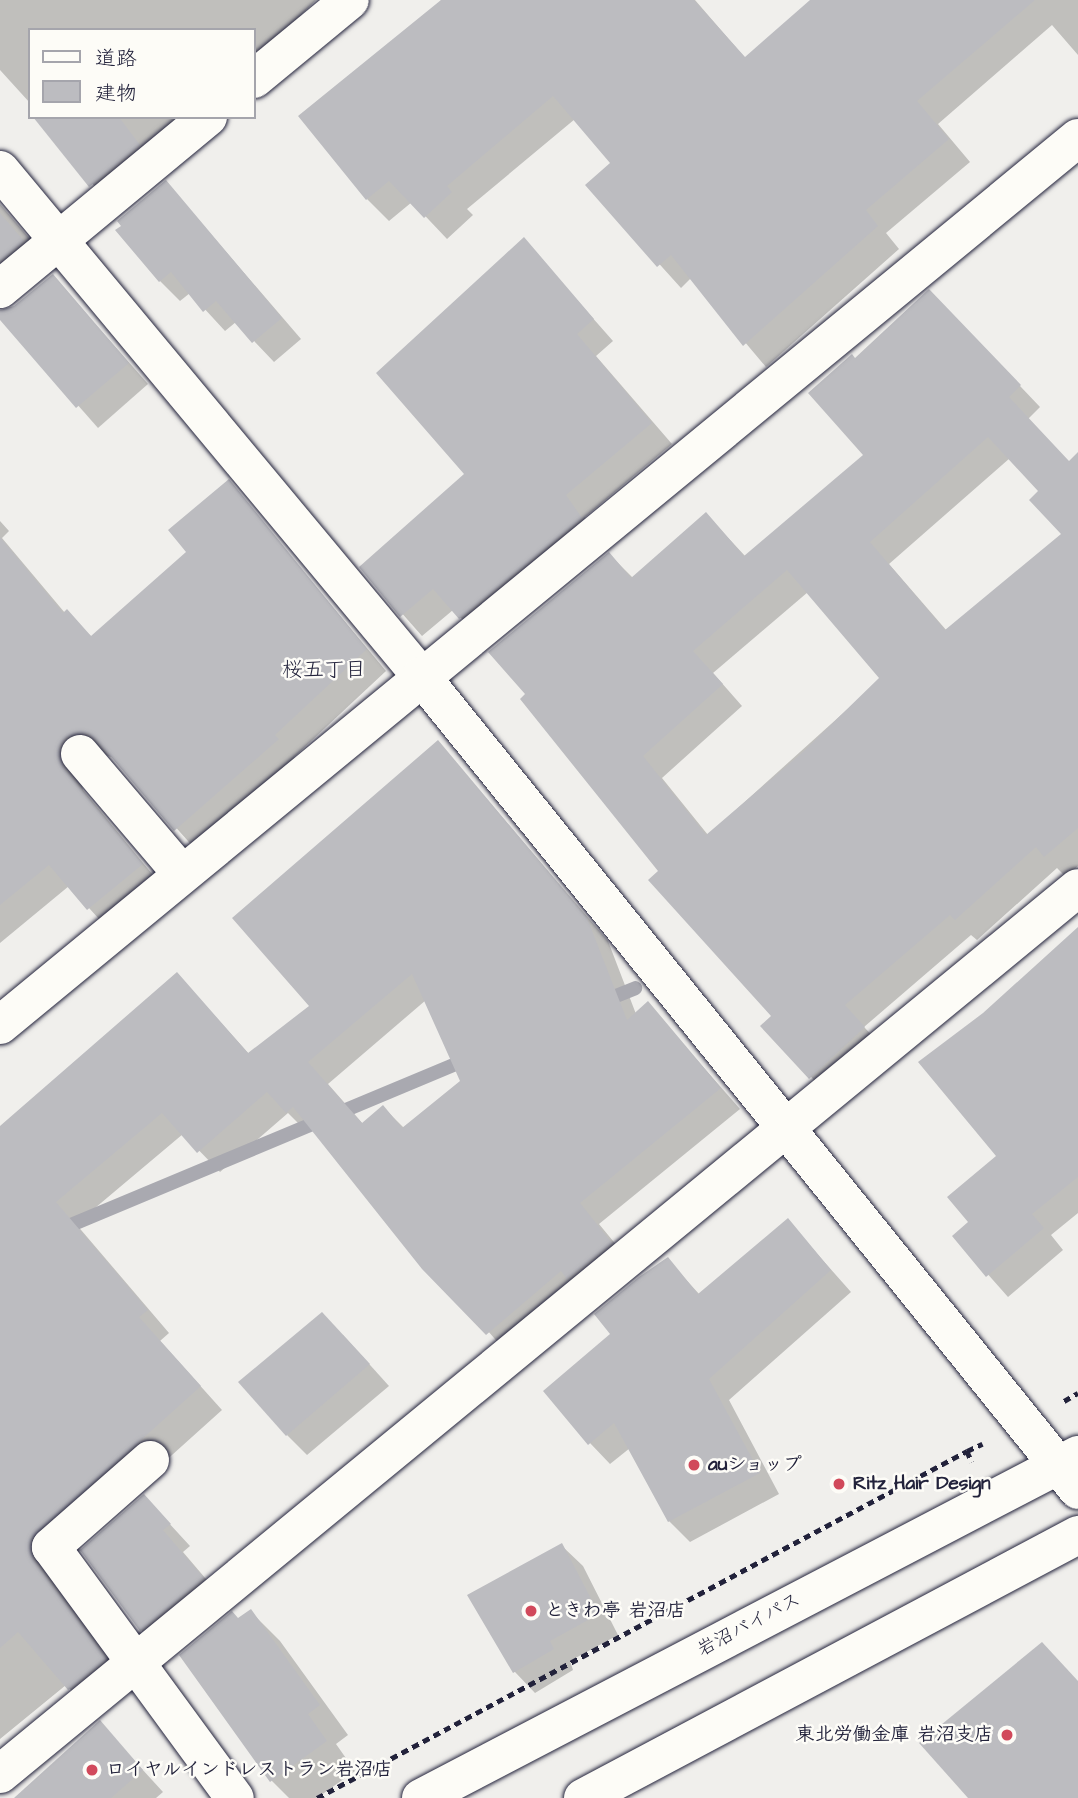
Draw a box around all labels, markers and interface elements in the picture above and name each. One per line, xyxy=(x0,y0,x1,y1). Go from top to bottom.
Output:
legend xyxy=(28,28,256,119)
text: 道路 xyxy=(95,44,137,73)
text: 建物 xyxy=(95,79,137,108)
district label: 桜五丁目 xyxy=(282,657,366,683)
place label: auショップ xyxy=(708,1454,803,1476)
marker: auショップ xyxy=(686,1457,702,1473)
place label: Ritz Hair Design xyxy=(853,1473,991,1495)
marker: Ritz Hair Design xyxy=(831,1476,847,1492)
street label: 岩沼バイパス xyxy=(693,1588,805,1662)
place label: ときわ亭 岩沼店 xyxy=(545,1600,686,1622)
marker: ときわ亭 岩沼店 xyxy=(523,1603,539,1619)
place label: 東北労働金庫 岩沼支店 xyxy=(795,1724,993,1746)
marker: 東北労働金庫 岩沼支店 xyxy=(999,1727,1015,1743)
place label: ロイヤルインドレストラン岩沼店 xyxy=(106,1759,391,1781)
marker: ロイヤルインドレストラン岩沼店 xyxy=(84,1762,100,1778)

